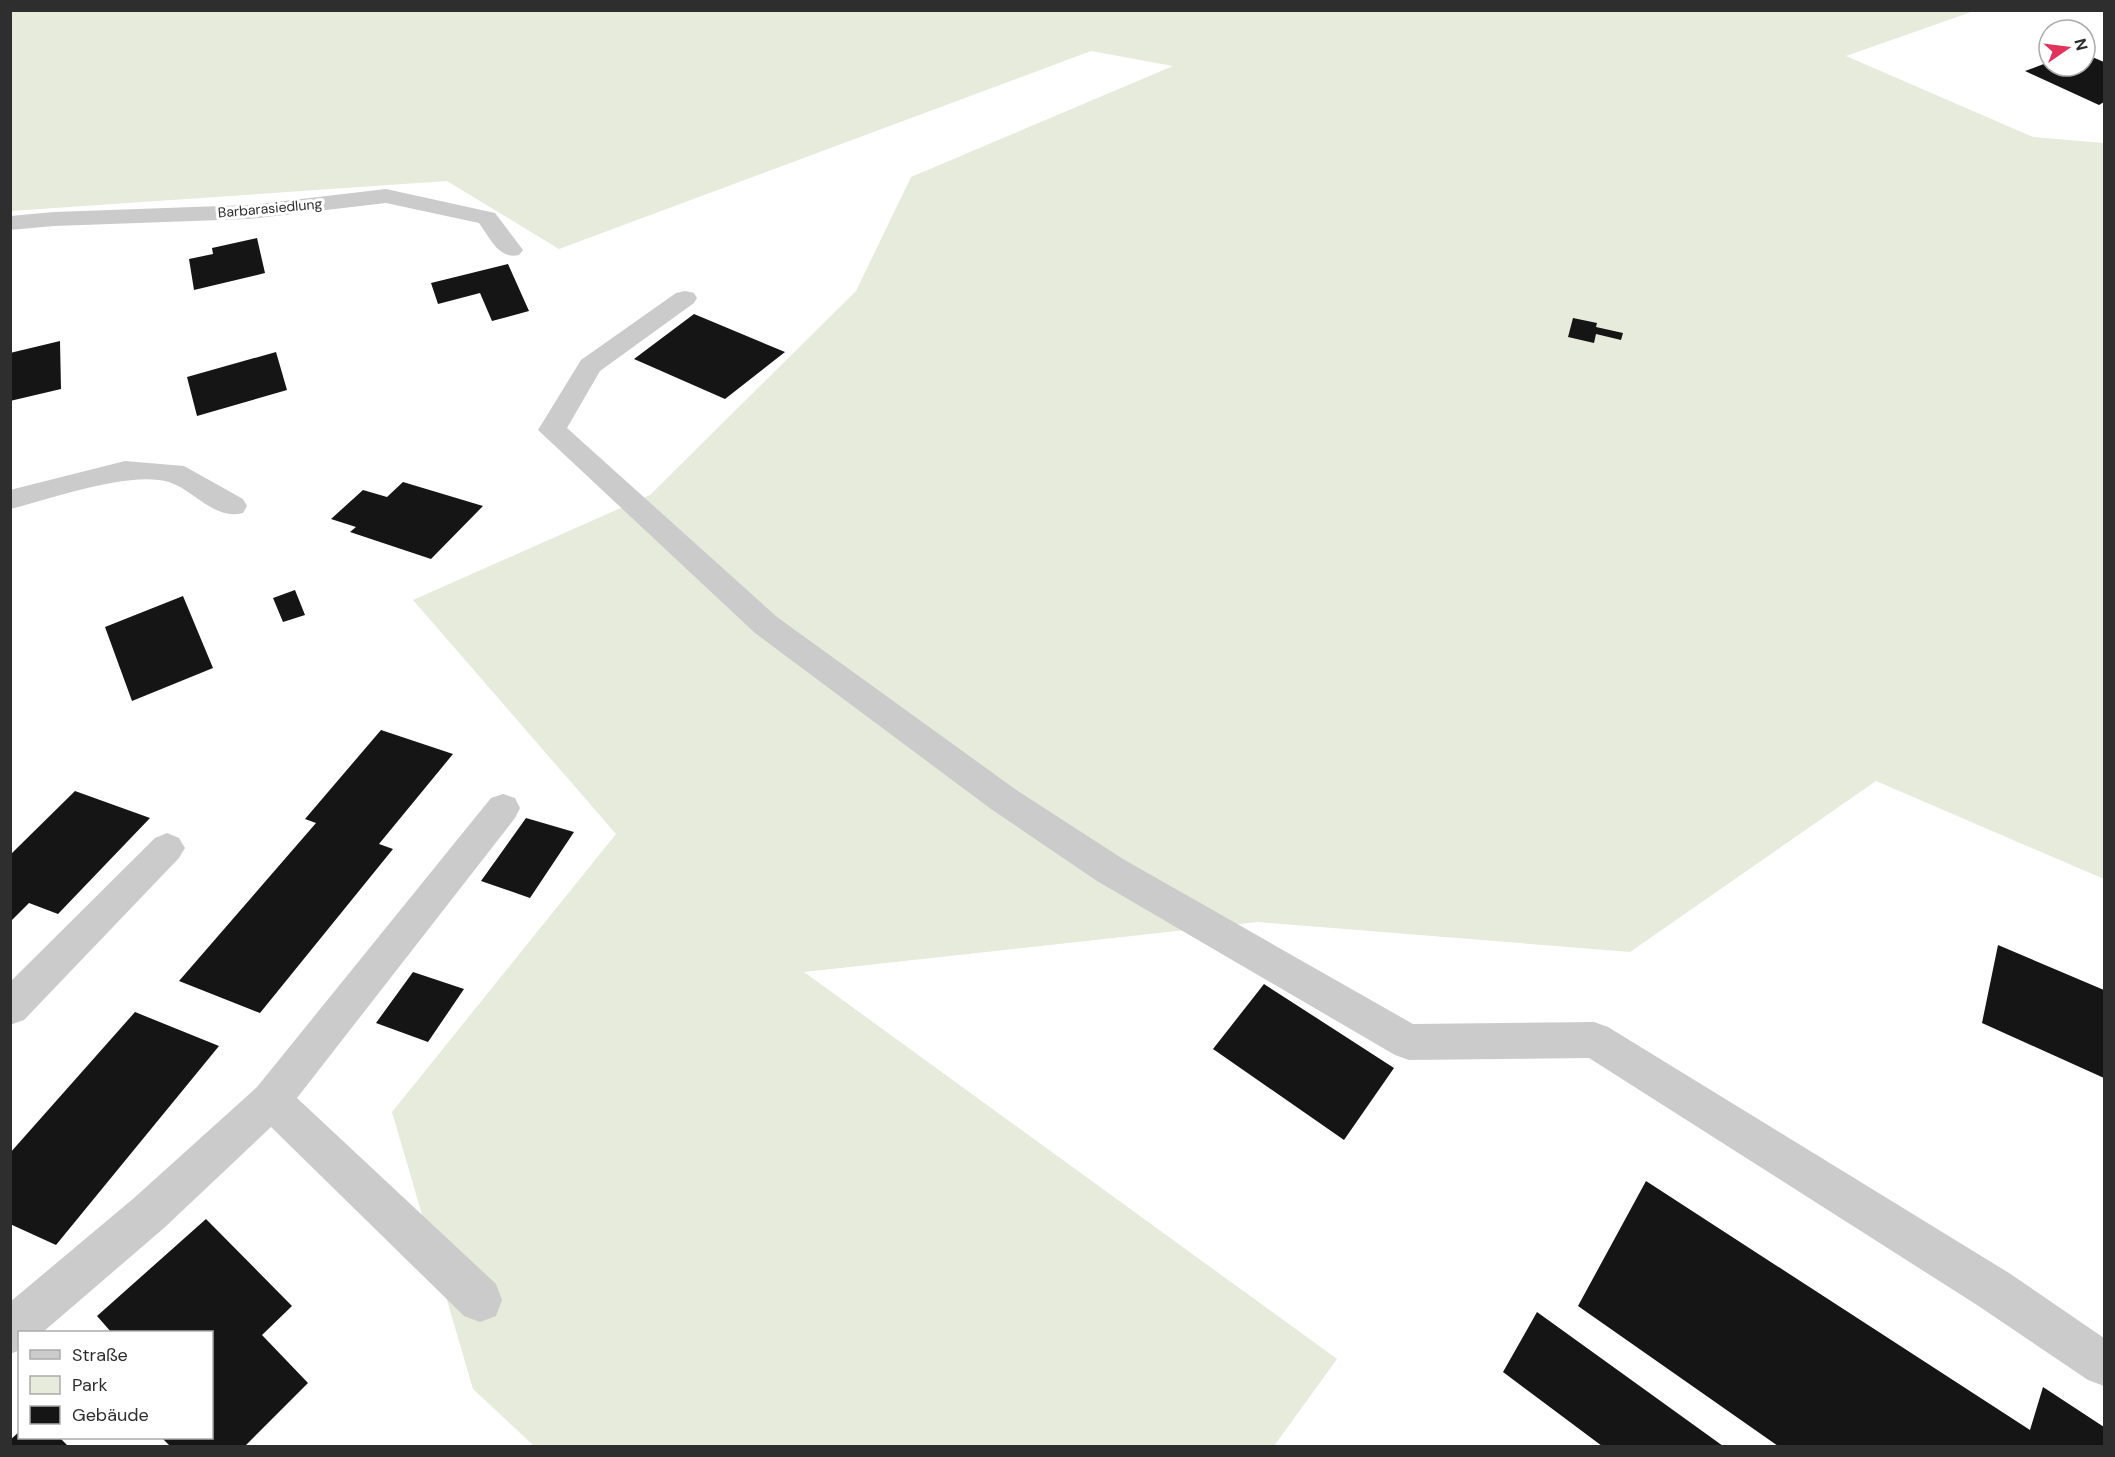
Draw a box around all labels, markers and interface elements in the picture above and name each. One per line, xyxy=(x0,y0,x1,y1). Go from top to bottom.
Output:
north arrow xyxy=(2037,18,2097,78)
text: N xyxy=(2069,36,2093,53)
street label: Barbarasiedlung xyxy=(217,194,323,222)
legend xyxy=(18,1331,213,1439)
text: Straße xyxy=(72,1343,128,1367)
text: Park xyxy=(72,1373,108,1397)
text: Gebäude xyxy=(72,1403,149,1427)

